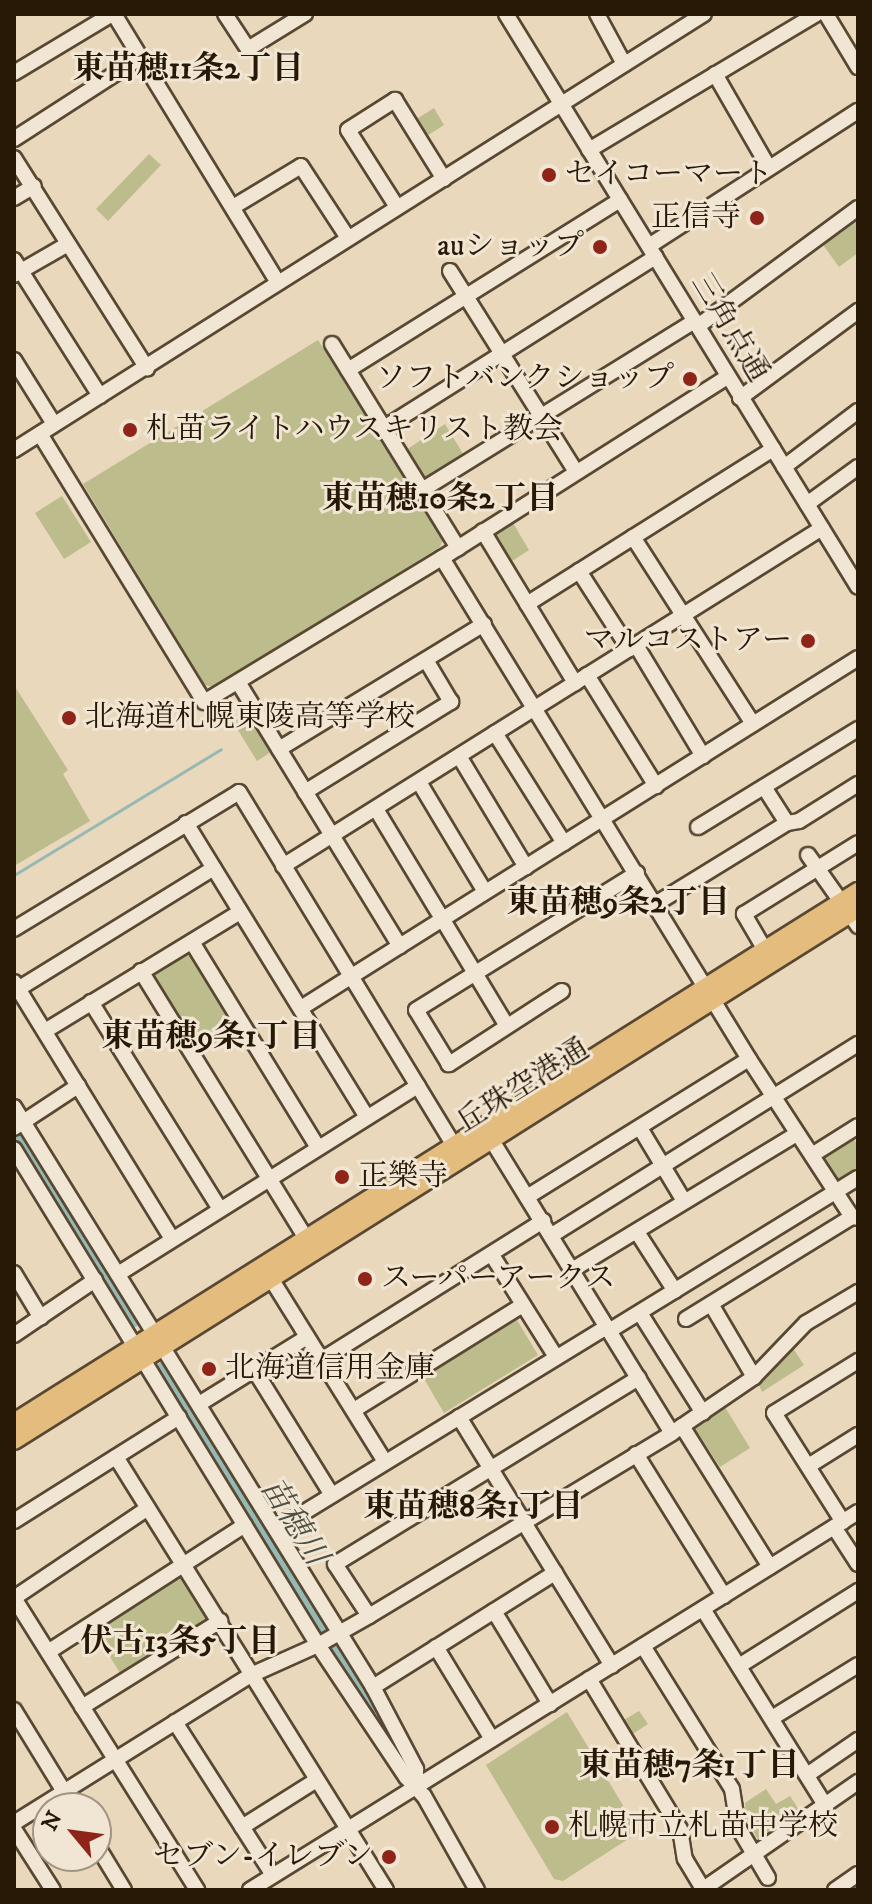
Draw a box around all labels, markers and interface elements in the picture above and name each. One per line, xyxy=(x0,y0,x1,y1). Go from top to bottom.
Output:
district label: 東苗穂11条2丁目 xyxy=(72,50,304,88)
place label: セイコーマート xyxy=(565,157,775,193)
marker: セイコーマート xyxy=(540,166,558,184)
place label: 正信寺 xyxy=(651,200,741,236)
marker: 正信寺 xyxy=(748,209,766,227)
place label: auショップ xyxy=(437,229,584,265)
marker: auショップ xyxy=(591,238,609,256)
street label: 三角点通 xyxy=(683,267,775,389)
place label: ソフトバンクショップ xyxy=(374,361,674,397)
marker: ソフトバンクショップ xyxy=(681,370,699,388)
place label: 札苗ライトハウスキリスト教会 xyxy=(146,412,566,448)
marker: 札苗ライトハウスキリスト教会 xyxy=(121,421,139,439)
district label: 東苗穂10条2丁目 xyxy=(322,480,558,518)
place label: マルコストアー xyxy=(583,623,792,659)
marker: マルコストアー xyxy=(799,632,817,650)
place label: 北海道札幌東陵高等学校 xyxy=(85,700,415,736)
marker: 北海道札幌東陵高等学校 xyxy=(60,709,78,727)
district label: 東苗穂9条2丁目 xyxy=(506,884,730,922)
district label: 東苗穂9条1丁目 xyxy=(101,1018,321,1056)
street label: 丘珠空港通 xyxy=(450,1032,596,1142)
place label: 正樂寺 xyxy=(358,1159,448,1195)
marker: 正樂寺 xyxy=(333,1168,351,1186)
place label: スーパーアークス xyxy=(381,1261,619,1297)
marker: スーパーアークス xyxy=(356,1270,374,1288)
place label: 北海道信用金庫 xyxy=(225,1351,435,1387)
marker: 北海道信用金庫 xyxy=(200,1360,218,1378)
water label: 苗穂川 xyxy=(251,1471,335,1573)
district label: 東苗穂8条1丁目 xyxy=(363,1488,583,1526)
district label: 伏古13条5丁目 xyxy=(80,1623,280,1661)
district label: 東苗穂7条1丁目 xyxy=(579,1747,799,1785)
north arrow xyxy=(32,1792,112,1872)
text: N xyxy=(36,1807,69,1836)
place label: 札幌市立札苗中学校 xyxy=(568,1809,838,1845)
marker: 札幌市立札苗中学校 xyxy=(543,1818,561,1836)
place label: セブン-イレブン xyxy=(151,1839,373,1875)
marker: セブン-イレブン xyxy=(380,1848,398,1866)

